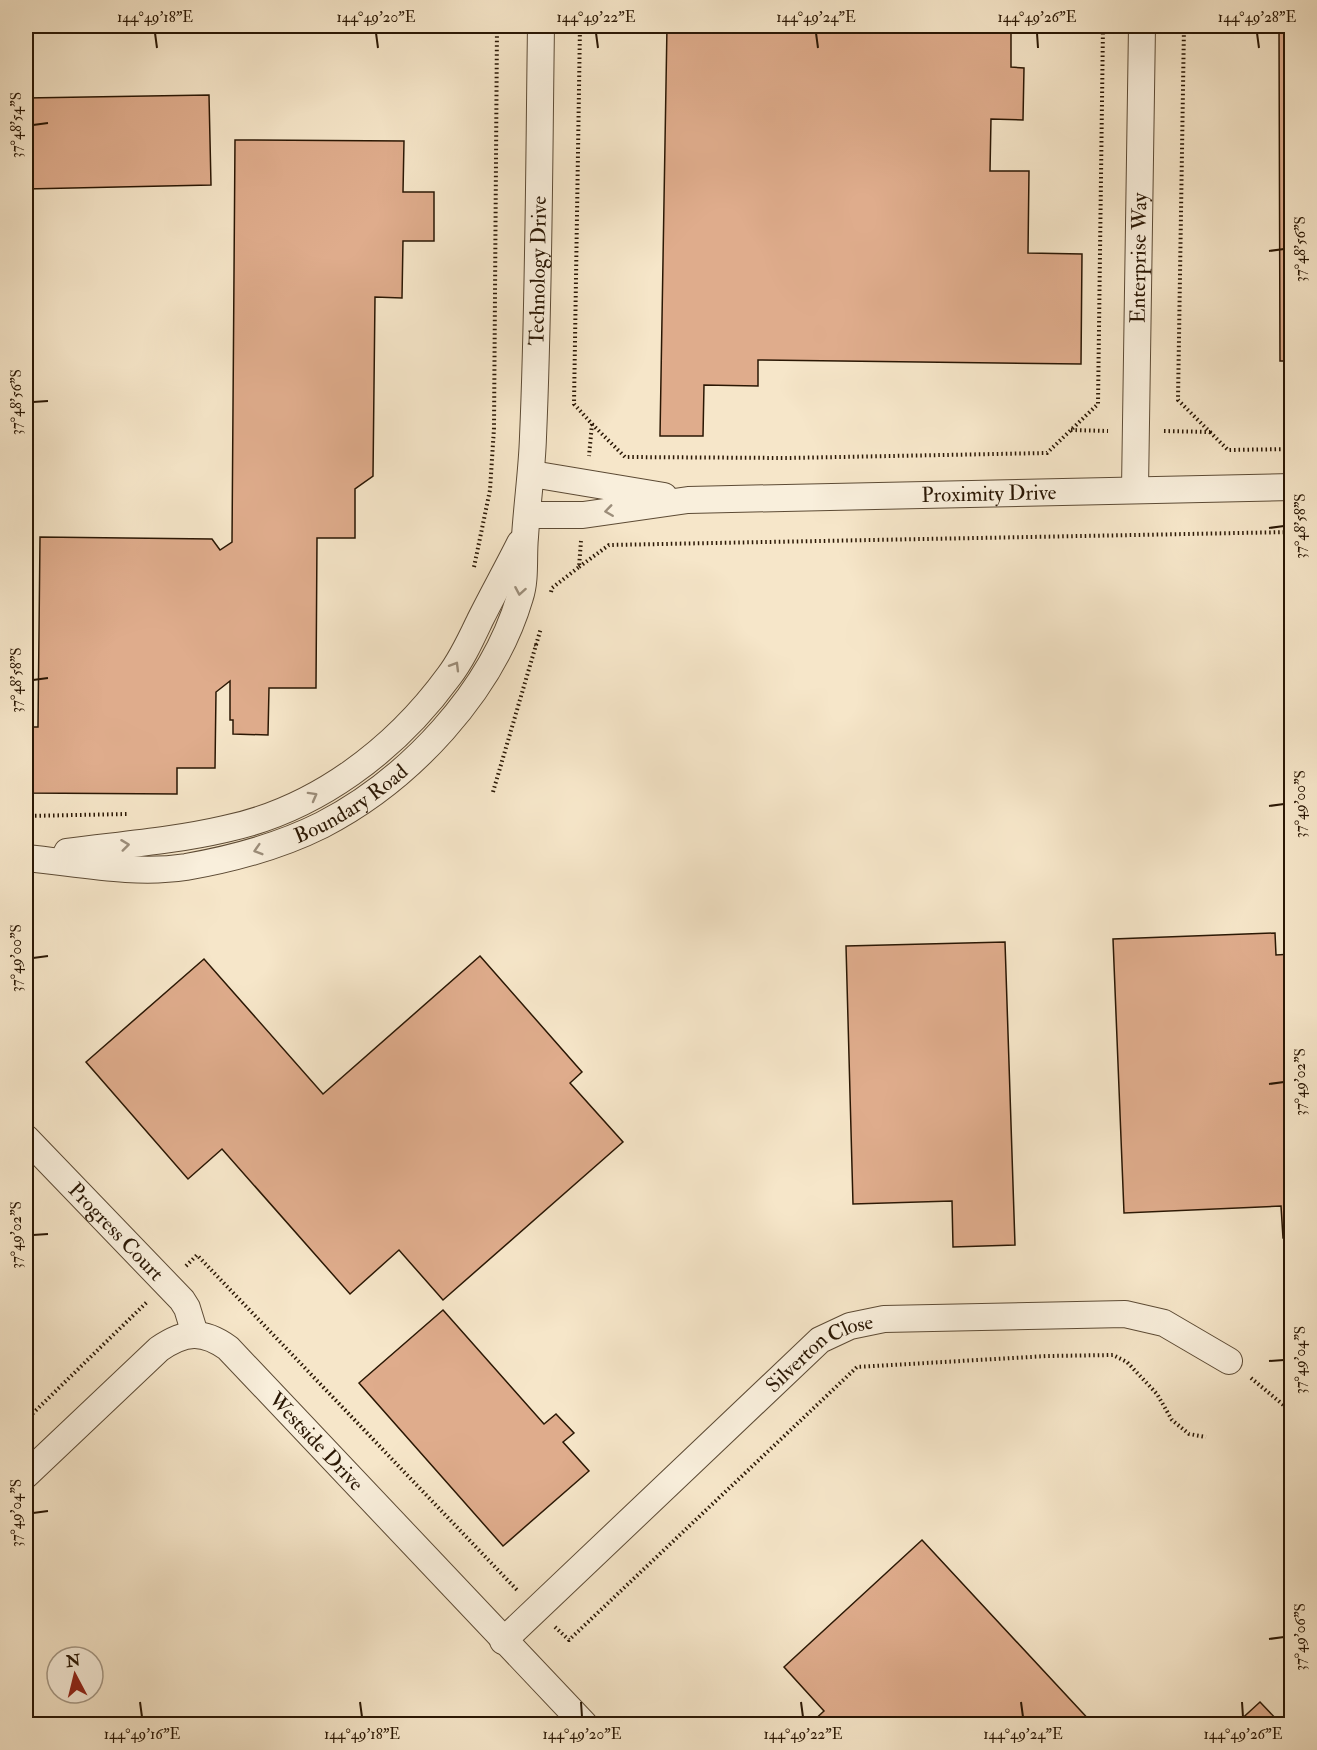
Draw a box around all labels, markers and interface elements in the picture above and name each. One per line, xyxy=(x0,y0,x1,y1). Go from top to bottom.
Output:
text: 144°49'18"E xyxy=(117,8,193,27)
text: 144°49'20"E xyxy=(336,8,416,27)
text: 144°49'22"E xyxy=(557,8,636,27)
text: 144°49'24"E xyxy=(776,8,856,27)
text: 144°49'26"E xyxy=(998,8,1077,27)
text: 144°49'28"E xyxy=(1218,8,1296,27)
text: 37°48'54"S xyxy=(7,92,26,158)
street label: Enterprise Way xyxy=(1125,192,1153,324)
street label: Technology Drive xyxy=(523,195,553,346)
text: 37°48'56"S xyxy=(1291,216,1310,282)
text: 37°48'56"S xyxy=(7,369,26,435)
street label: Proximity Drive xyxy=(921,479,1057,509)
text: 37°48'58"S xyxy=(1291,493,1310,559)
one-way arrow xyxy=(604,504,613,517)
one-way arrow xyxy=(515,587,527,596)
text: 37°48'58"S xyxy=(7,647,26,713)
one-way arrow xyxy=(448,662,460,672)
street label: Boundary Road xyxy=(290,758,414,850)
text: 37°49'00"S xyxy=(1291,770,1310,838)
one-way arrow xyxy=(306,792,317,803)
one-way arrow xyxy=(121,839,130,851)
one-way arrow xyxy=(253,843,264,855)
text: 37°49'00"S xyxy=(7,924,26,992)
text: 37°49'02"S xyxy=(1291,1048,1310,1116)
street label: Progress Court xyxy=(62,1177,170,1287)
text: 37°49'02"S xyxy=(7,1201,26,1269)
street label: Silverton Close xyxy=(760,1309,876,1399)
text: 37°49'04"S xyxy=(1291,1326,1310,1394)
street label: Westside Drive xyxy=(262,1386,370,1497)
text: 37°49'04"S xyxy=(7,1479,26,1547)
text: 37°49'06"S xyxy=(1291,1603,1310,1671)
north arrow xyxy=(45,1645,105,1705)
text: N xyxy=(64,1650,82,1672)
text: 144°49'16"E xyxy=(104,1725,181,1744)
text: 144°49'18"E xyxy=(324,1725,400,1744)
text: 144°49'20"E xyxy=(542,1725,622,1744)
text: 144°49'22"E xyxy=(764,1725,843,1744)
text: 144°49'24"E xyxy=(983,1725,1063,1744)
text: 144°49'26"E xyxy=(1204,1725,1283,1744)

